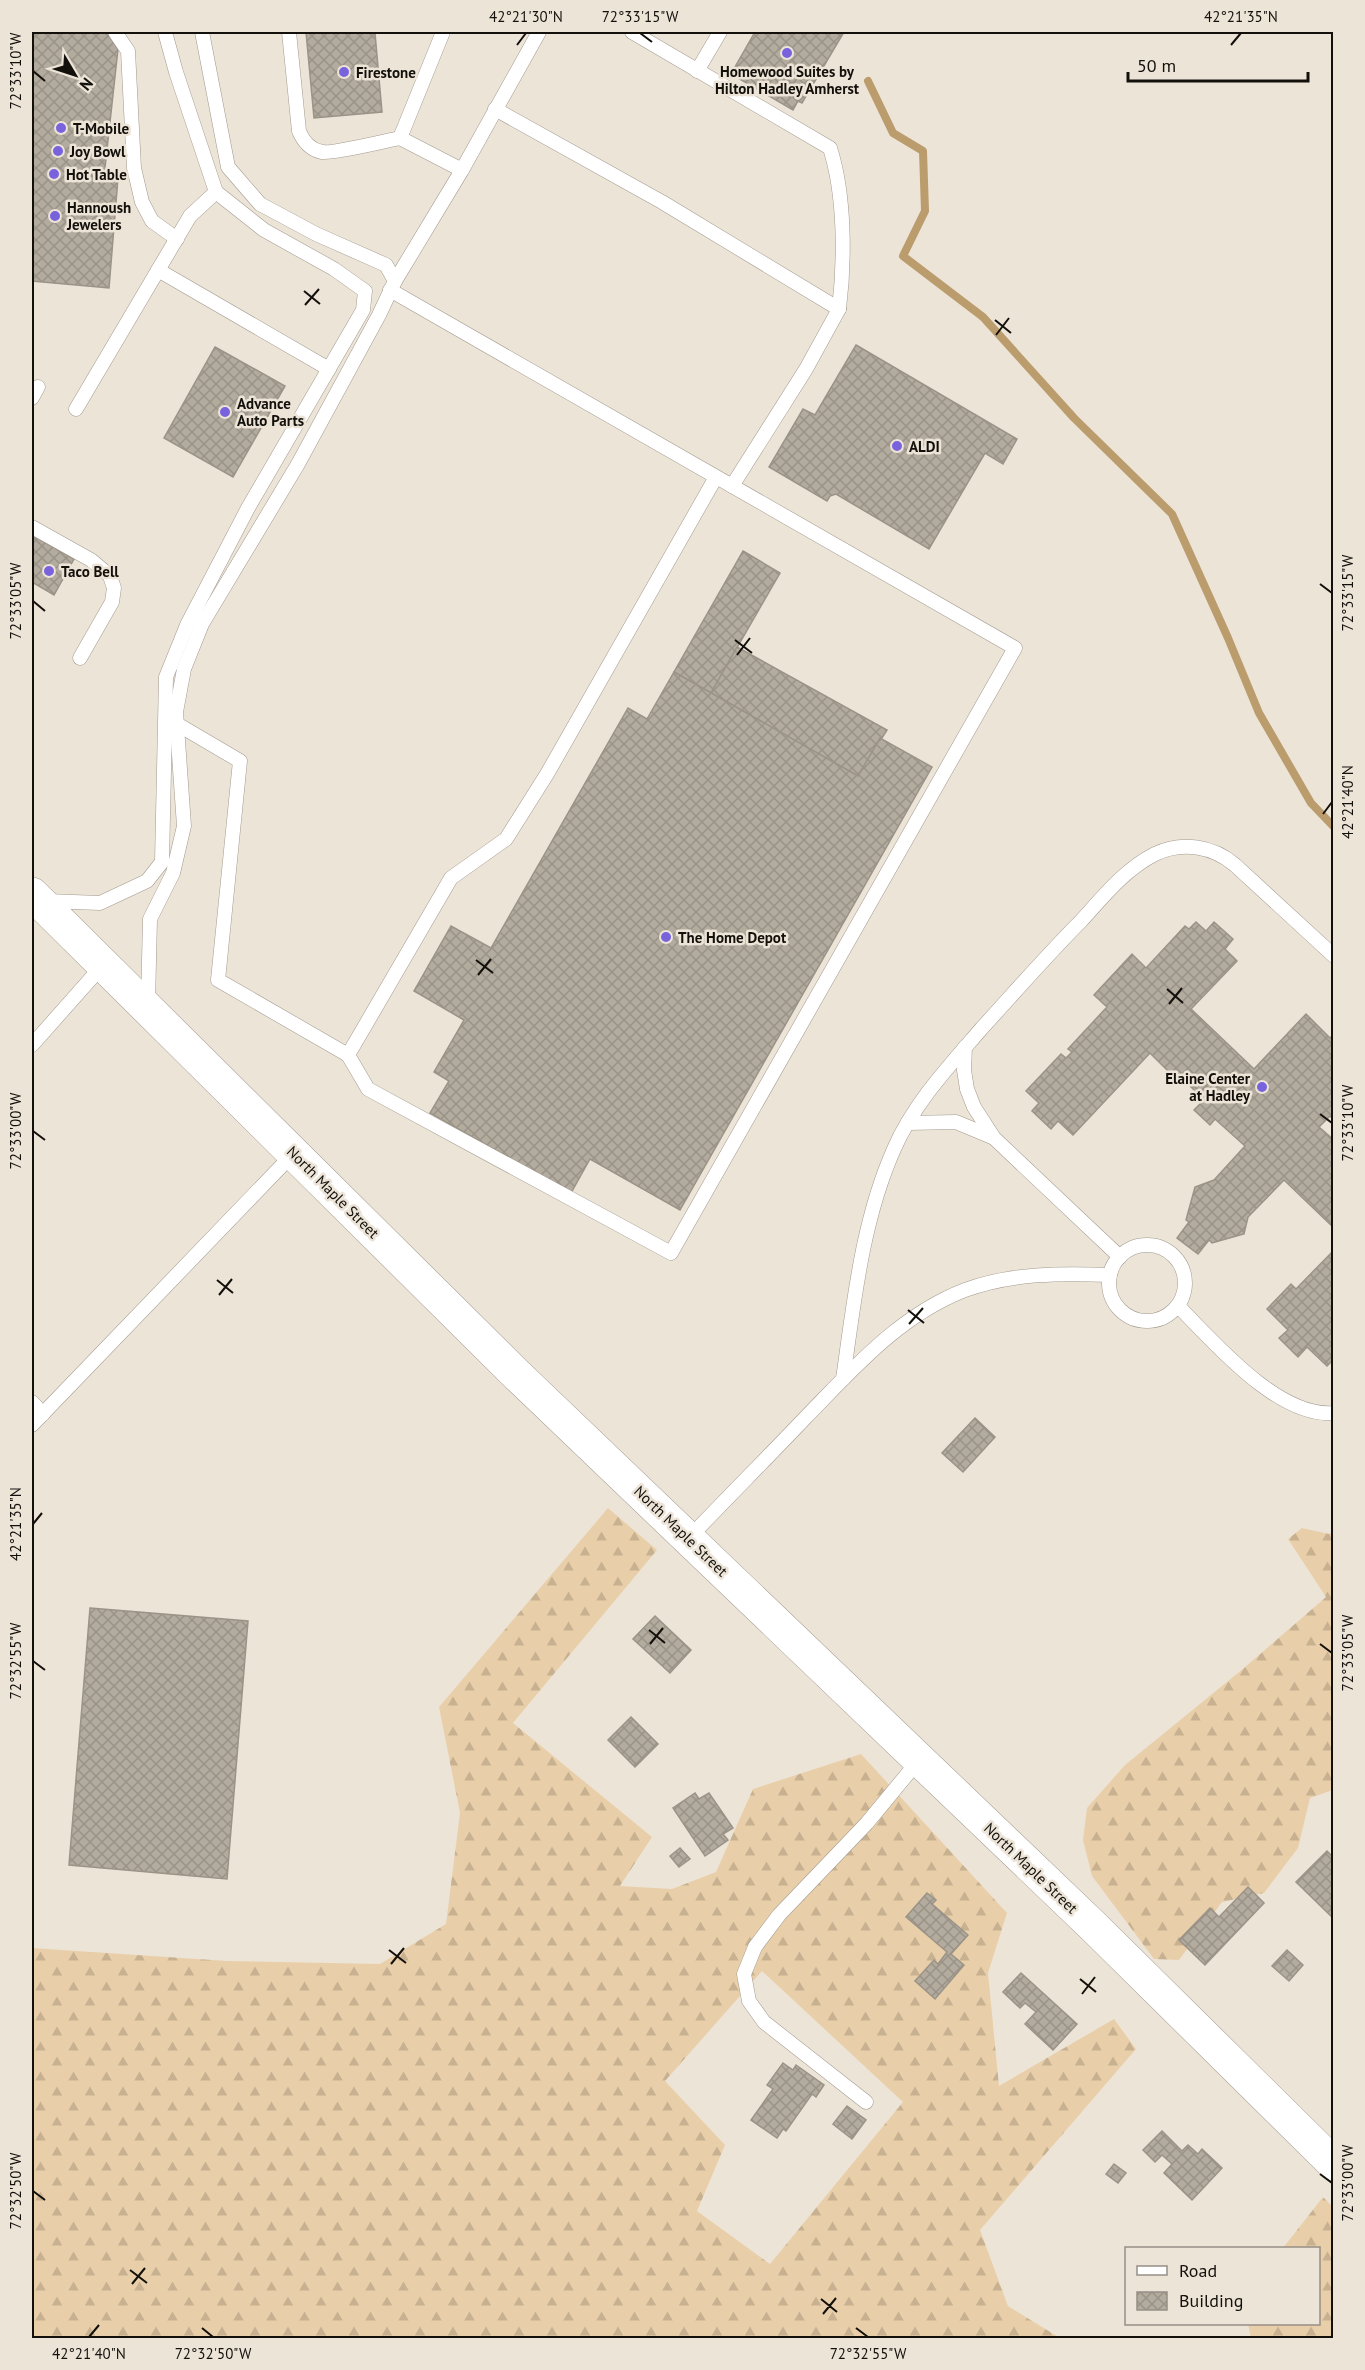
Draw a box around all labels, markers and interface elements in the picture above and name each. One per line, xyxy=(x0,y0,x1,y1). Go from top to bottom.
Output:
text: 42°21'30"N xyxy=(489,7,563,26)
text: 72°33'15"W xyxy=(602,7,679,26)
text: 42°21'35"N xyxy=(1204,7,1278,26)
text: 72°33'10"W xyxy=(6,32,25,109)
north arrow xyxy=(45,45,105,105)
scale bar xyxy=(1128,45,1308,83)
marker: Homewood Suites by Hilton Hadley Amherst xyxy=(780,46,794,60)
text: 50 m xyxy=(1137,54,1176,77)
place label: Homewood Suites by Hilton Hadley Amherst xyxy=(715,62,860,98)
place label: Firestone xyxy=(356,63,416,82)
marker: Firestone xyxy=(337,65,351,79)
text: N xyxy=(76,74,98,95)
place label: T-Mobile xyxy=(73,119,130,138)
marker: T-Mobile xyxy=(54,121,68,135)
place label: Joy Bowl xyxy=(69,142,126,161)
marker: Joy Bowl xyxy=(51,144,65,158)
place label: Hot Table xyxy=(66,165,127,184)
marker: Hot Table xyxy=(47,167,61,181)
place label: Hannoush Jewelers xyxy=(66,198,131,234)
marker: Hannoush Jewelers xyxy=(48,209,62,223)
place label: Advance Auto Parts xyxy=(237,394,304,430)
marker: Advance Auto Parts xyxy=(218,405,232,419)
place label: ALDI xyxy=(909,437,940,456)
marker: ALDI xyxy=(890,439,904,453)
text: 72°33'15"W xyxy=(1338,554,1357,631)
text: 72°33'05"W xyxy=(6,562,25,639)
place label: Taco Bell xyxy=(61,562,119,581)
marker: Taco Bell xyxy=(42,564,56,578)
text: 42°21'40"N xyxy=(1338,765,1357,839)
place label: The Home Depot xyxy=(678,928,787,947)
marker: The Home Depot xyxy=(659,930,673,944)
place label: Elaine Center at Hadley xyxy=(1165,1069,1251,1105)
marker: Elaine Center at Hadley xyxy=(1255,1080,1269,1094)
text: 72°33'10"W xyxy=(1338,1084,1357,1161)
text: 72°33'00"W xyxy=(6,1092,25,1169)
street label: North Maple Street xyxy=(283,1142,383,1242)
street label: North Maple Street xyxy=(630,1482,732,1580)
text: 42°21'35"N xyxy=(6,1487,25,1561)
text: 72°33'05"W xyxy=(1338,1614,1357,1691)
text: 72°32'55"W xyxy=(6,1622,25,1699)
street label: North Maple Street xyxy=(980,1819,1082,1917)
text: 72°33'00"W xyxy=(1338,2144,1357,2221)
text: 72°32'50"W xyxy=(6,2152,25,2229)
legend xyxy=(1125,2247,1320,2325)
text: Road xyxy=(1179,2259,1217,2282)
text: Building xyxy=(1179,2289,1243,2312)
text: 42°21'40"N xyxy=(52,2344,126,2363)
text: 72°32'50"W xyxy=(175,2344,252,2363)
text: 72°32'55"W xyxy=(830,2344,907,2363)

